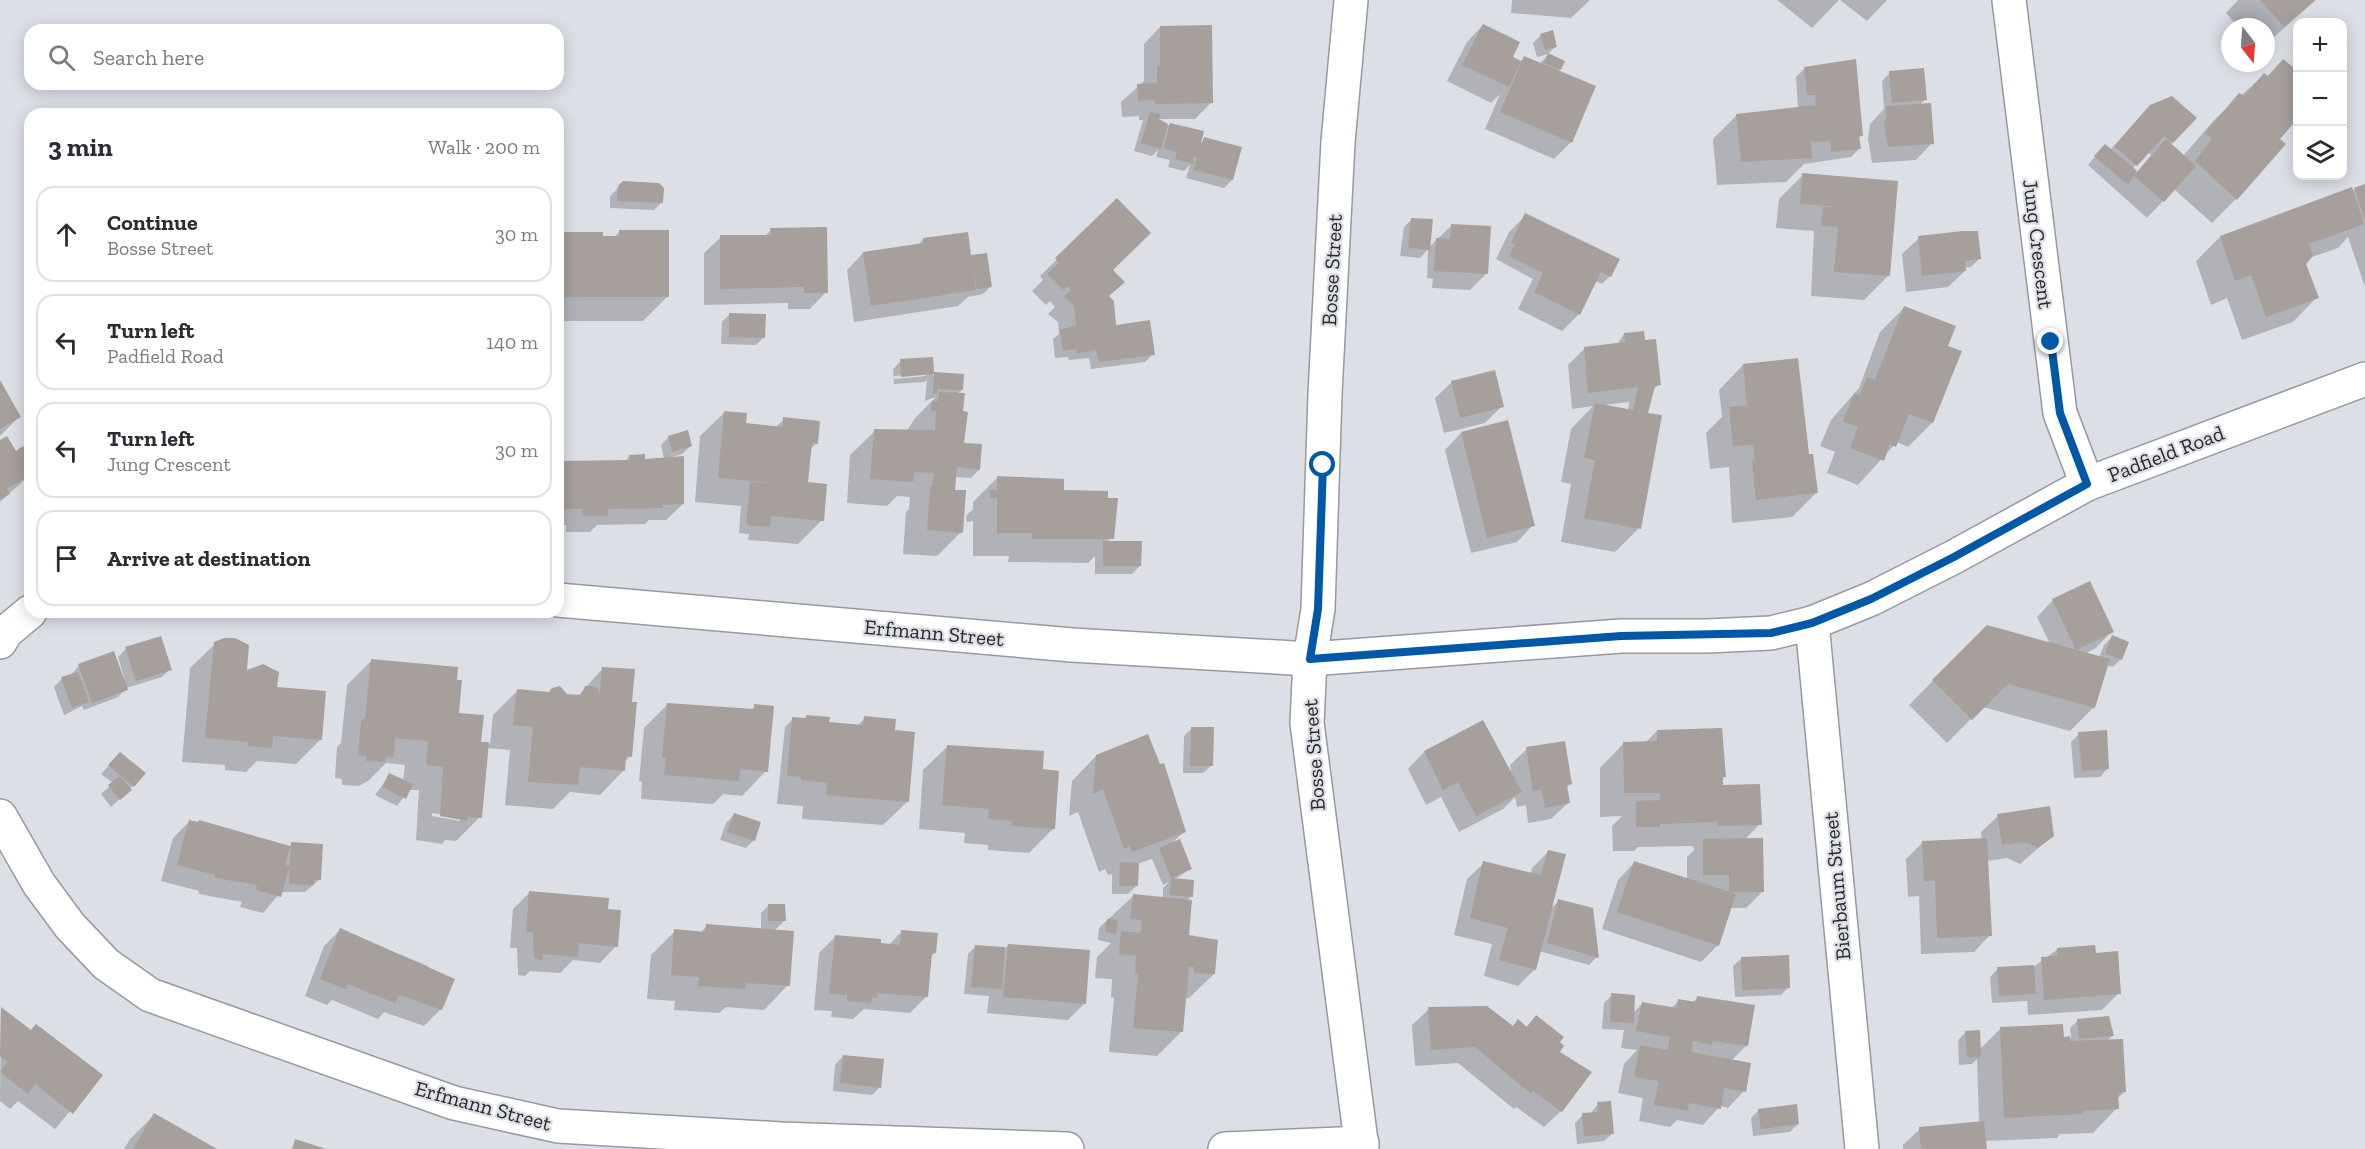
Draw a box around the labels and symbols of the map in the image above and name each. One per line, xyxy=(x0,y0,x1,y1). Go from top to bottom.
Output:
north arrow xyxy=(2221,18,2275,72)
street label: Jung Crescent xyxy=(2018,178,2059,310)
street label: Bosse Street xyxy=(1316,213,1347,326)
route end xyxy=(2037,328,2063,354)
street label: Padfield Road xyxy=(2104,420,2228,487)
route start xyxy=(1309,451,1335,477)
street label: Erfmann Street xyxy=(863,614,1005,651)
street label: Bosse Street xyxy=(1297,698,1330,812)
street label: Bierbaum Street xyxy=(1818,811,1855,961)
street label: Erfmann Street xyxy=(412,1075,554,1136)

